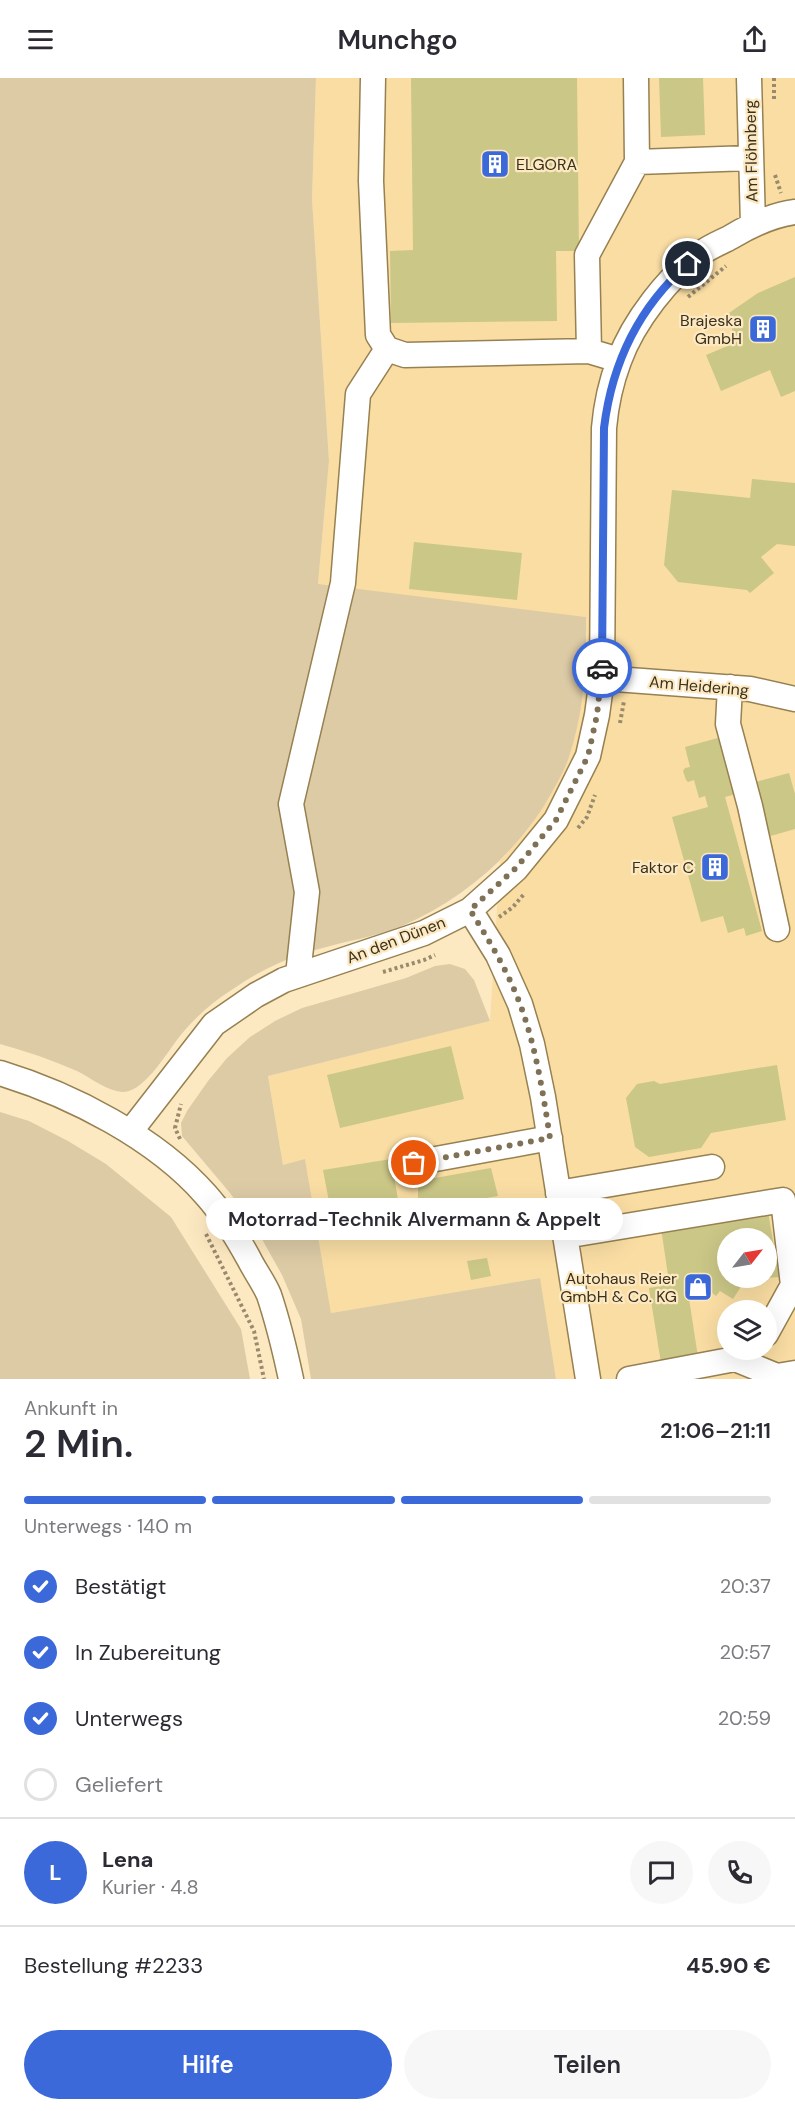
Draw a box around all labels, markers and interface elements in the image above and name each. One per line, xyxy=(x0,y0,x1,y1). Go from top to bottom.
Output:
text: Munchgo xyxy=(337,22,458,57)
icon: menu xyxy=(24,23,57,56)
icon: share xyxy=(738,23,771,56)
street label: Am Flöhnberg xyxy=(740,99,762,203)
building icon: ELGORA xyxy=(479,148,511,180)
place label: ELGORA xyxy=(516,154,577,175)
pin xyxy=(662,238,713,289)
icon: home xyxy=(671,247,704,280)
place label: Brajeska GmbH xyxy=(680,310,742,349)
building icon: Brajeska GmbH xyxy=(747,313,779,345)
courier xyxy=(572,638,632,698)
icon: car xyxy=(586,652,619,685)
street label: Am Heidering xyxy=(648,671,750,701)
building icon: Faktor C xyxy=(699,851,731,883)
place label: Faktor C xyxy=(632,857,694,878)
street label: An den Dünen xyxy=(344,912,448,968)
pin xyxy=(388,1137,439,1188)
icon: bag xyxy=(397,1146,430,1179)
callout: Motorrad-Technik Alvermann & Appelt xyxy=(206,1199,622,1241)
text: Motorrad-Technik Alvermann & Appelt xyxy=(228,1206,601,1232)
north arrow xyxy=(717,1228,777,1288)
map controls xyxy=(717,1228,777,1360)
place label: Autohaus Reier GmbH & Co. KG xyxy=(560,1268,677,1307)
shop icon: Autohaus Reier GmbH & Co. KG xyxy=(682,1271,714,1303)
button: layers xyxy=(717,1300,777,1360)
text: Ankunft in xyxy=(24,1395,118,1421)
text: 21:06–21:11 xyxy=(660,1416,771,1445)
text: 2 Min. xyxy=(24,1418,133,1469)
text: Unterwegs · 140 m xyxy=(24,1513,192,1539)
icon: check xyxy=(24,1570,57,1603)
text: Bestätigt xyxy=(75,1572,166,1601)
text: 20:37 xyxy=(720,1573,771,1599)
icon: check xyxy=(24,1636,57,1669)
text: In Zubereitung xyxy=(75,1638,221,1667)
text: 20:57 xyxy=(719,1639,771,1665)
icon: check xyxy=(24,1702,57,1735)
text: Unterwegs xyxy=(75,1704,183,1733)
text: 20:59 xyxy=(718,1705,771,1731)
text: Geliefert xyxy=(75,1770,163,1799)
button: chat xyxy=(630,1841,693,1904)
button: phone xyxy=(708,1841,771,1904)
text: Lena xyxy=(102,1845,154,1874)
text: L xyxy=(49,1858,62,1887)
text: Kurier · 4.8 xyxy=(102,1874,199,1900)
text: Bestellung #2233 xyxy=(24,1951,203,1980)
text: 45.90 € xyxy=(686,1951,771,1980)
button: Hilfe xyxy=(24,2030,392,2099)
button: Teilen xyxy=(404,2030,771,2099)

